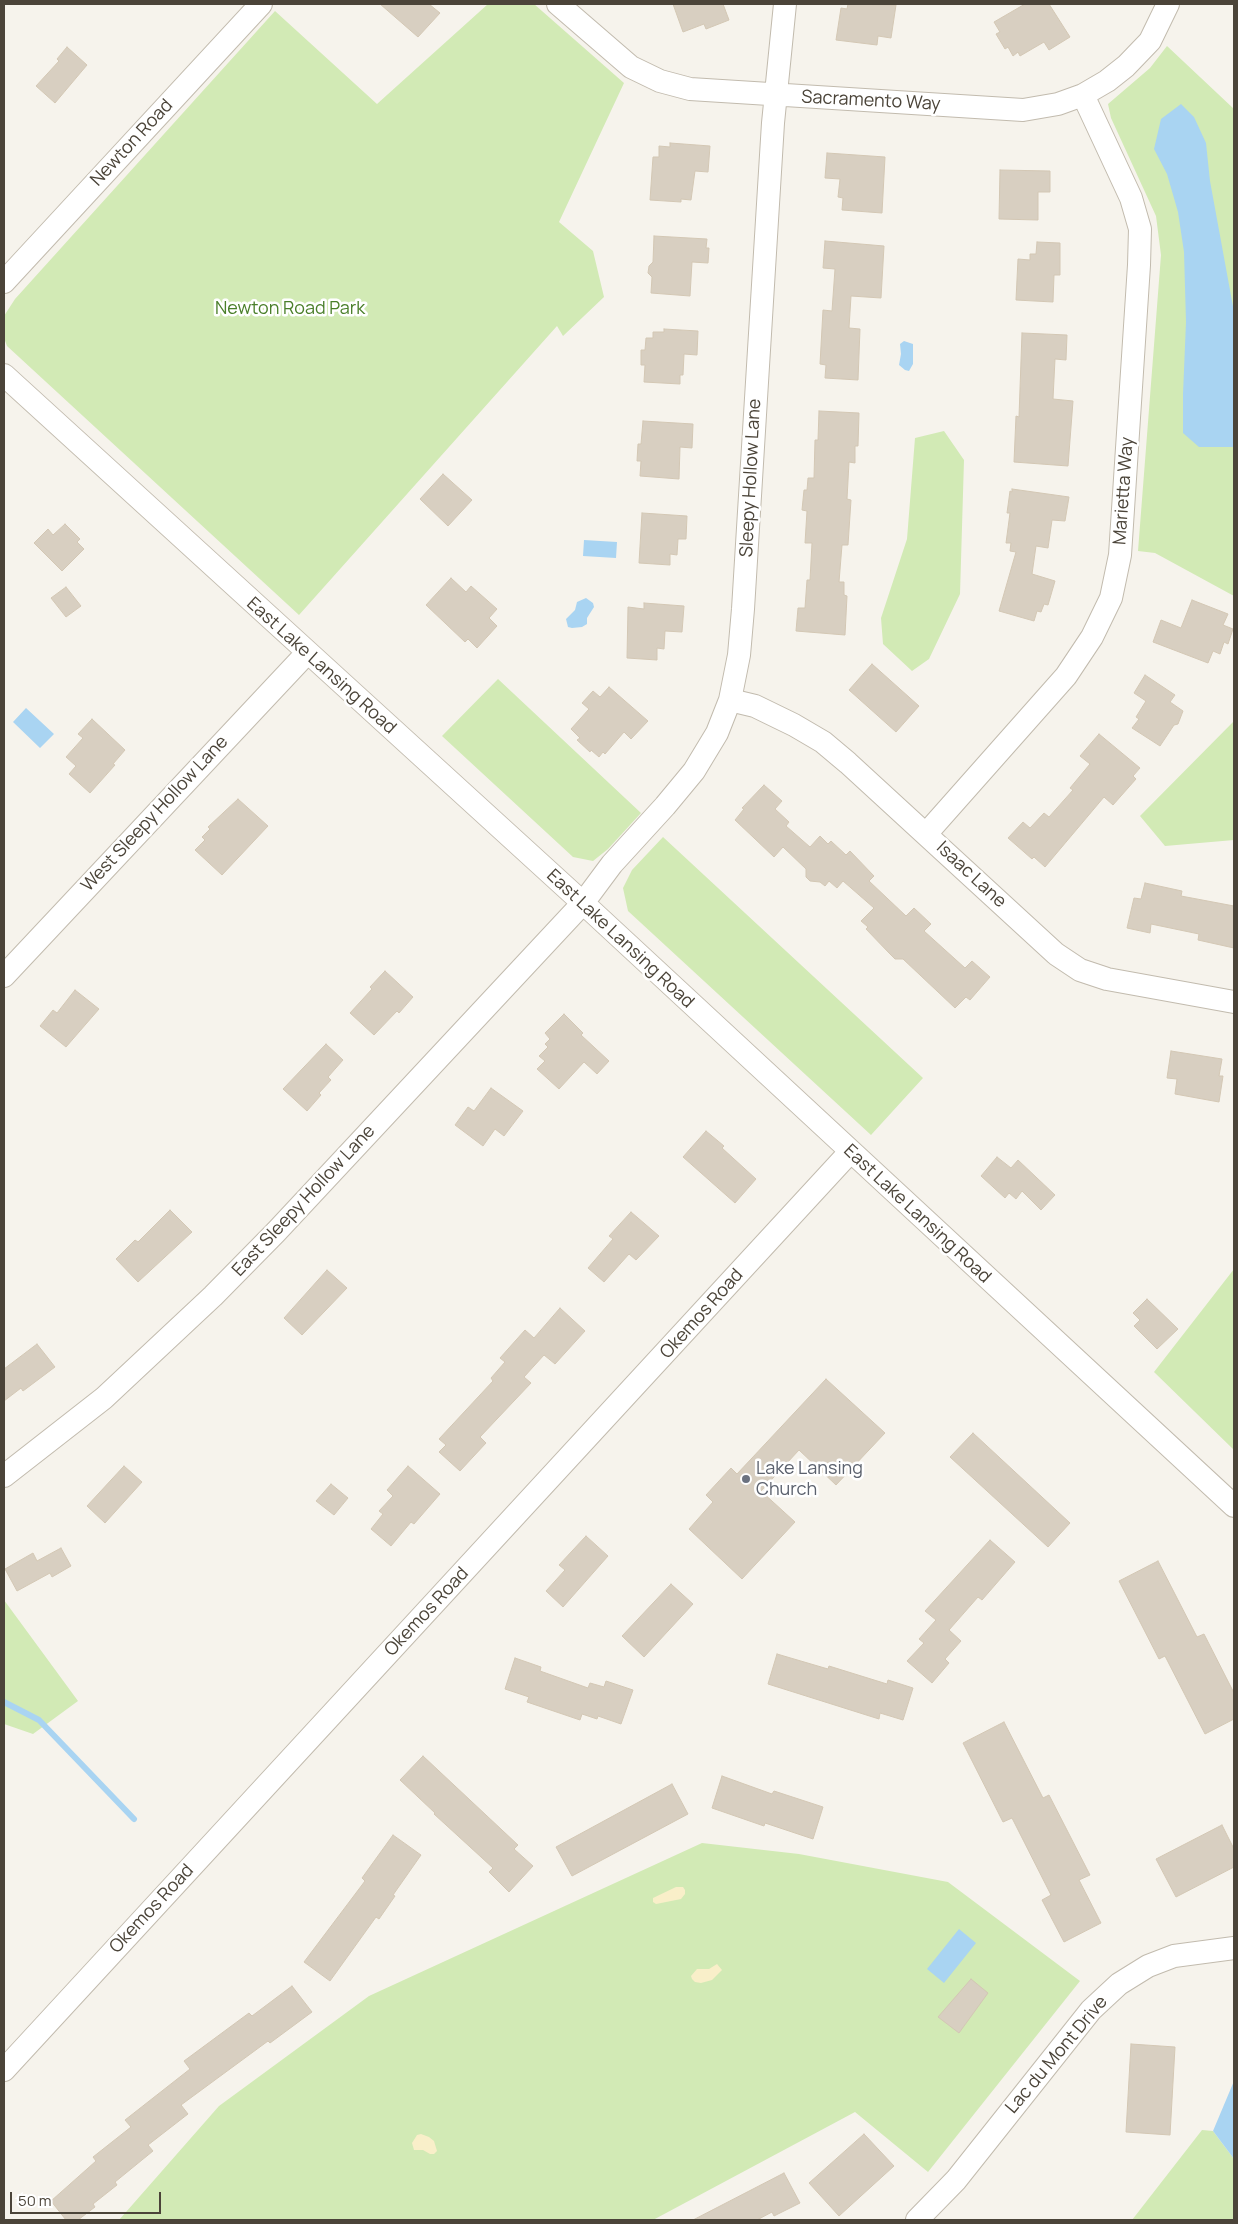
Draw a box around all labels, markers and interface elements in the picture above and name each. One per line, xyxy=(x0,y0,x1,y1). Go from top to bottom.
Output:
street label: Sacramento Way xyxy=(801,87,941,115)
street label: Newton Road xyxy=(86,95,178,191)
park label: Newton Road Park xyxy=(215,298,365,320)
street label: Sleepy Hollow Lane xyxy=(736,398,766,558)
street label: Marietta Way xyxy=(1109,436,1139,546)
street label: East Lake Lansing Road xyxy=(242,593,400,739)
street label: West Sleepy Hollow Lane xyxy=(77,732,233,896)
street label: Isaac Lane xyxy=(932,837,1010,913)
street label: East Lake Lansing Road xyxy=(542,865,698,1013)
street label: East Sleepy Hollow Lane xyxy=(228,1121,380,1281)
street label: East Lake Lansing Road xyxy=(839,1140,995,1288)
street label: Okemos Road xyxy=(656,1265,748,1363)
place label: Lake Lansing Church xyxy=(756,1458,863,1500)
marker: Lake Lansing Church xyxy=(740,1473,752,1485)
street label: Okemos Road xyxy=(380,1563,474,1661)
street label: Okemos Road xyxy=(105,1860,199,1958)
street label: Lac du Mont Drive xyxy=(1001,1992,1113,2118)
scale bar xyxy=(12,2182,164,2214)
text: 50 m xyxy=(18,2190,52,2211)

